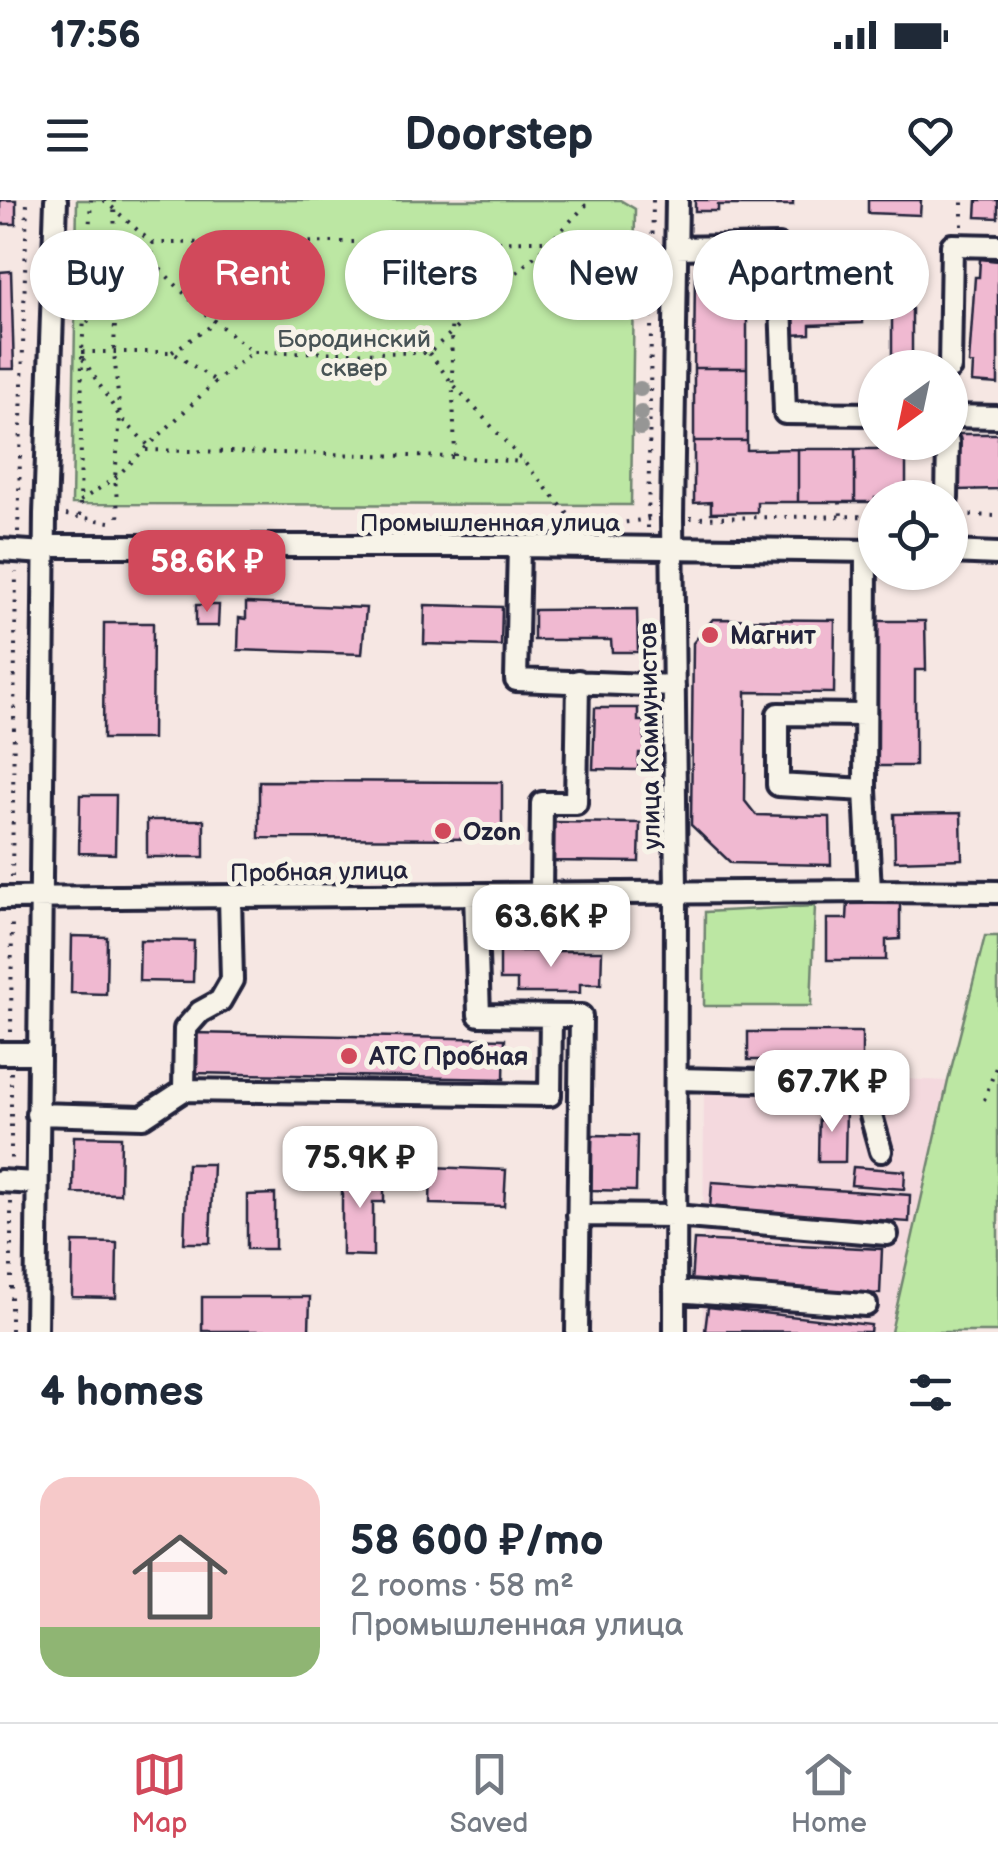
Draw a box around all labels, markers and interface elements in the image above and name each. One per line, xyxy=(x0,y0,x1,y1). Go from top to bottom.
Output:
text: 17:56 xyxy=(50,13,141,58)
icon: menu xyxy=(40,108,95,163)
text: Doorstep xyxy=(405,108,593,163)
icon: heart xyxy=(903,108,958,163)
chip: Buy xyxy=(30,230,159,320)
chip: Rent xyxy=(179,230,325,320)
chip: Filters xyxy=(345,230,513,320)
chip: New xyxy=(533,230,673,320)
chip: Apartment xyxy=(693,230,929,320)
park label: Бородинский сквер xyxy=(277,324,431,384)
north arrow xyxy=(858,350,968,460)
map controls xyxy=(858,350,968,590)
button: locate xyxy=(858,480,968,590)
street label: Промышленная улица xyxy=(360,508,621,539)
pin: 58.6K ₽ xyxy=(115,530,299,615)
text: 58.6K ₽ xyxy=(150,543,264,582)
place label: Магнит xyxy=(730,621,816,652)
street label: улица Коммунистов xyxy=(633,622,668,850)
marker: Магнит xyxy=(699,624,721,646)
place label: Ozon xyxy=(463,817,521,848)
marker: Ozon xyxy=(432,820,454,842)
street label: Пробная улица xyxy=(230,855,409,890)
pin: 63.6K ₽ xyxy=(459,885,643,970)
text: 63.6K ₽ xyxy=(494,898,608,937)
place label: АТС Пробная xyxy=(368,1042,528,1073)
marker: АТС Пробная xyxy=(338,1045,360,1067)
pin: 67.7K ₽ xyxy=(740,1050,924,1135)
text: 67.7K ₽ xyxy=(777,1063,887,1102)
pin: 75.9K ₽ xyxy=(268,1126,452,1211)
text: 75.9K ₽ xyxy=(305,1139,415,1178)
icon: filters xyxy=(903,1365,958,1420)
text: 4 homes xyxy=(40,1367,204,1418)
text: 58 600 ₽/mo xyxy=(350,1516,604,1567)
icon: home xyxy=(120,1517,240,1637)
text: 2 rooms · 58 m² xyxy=(350,1567,574,1606)
text: Промышленная улица xyxy=(350,1606,684,1645)
tab: Map xyxy=(131,1747,187,1840)
tab: Saved xyxy=(450,1747,528,1840)
tab: Home xyxy=(791,1747,867,1840)

